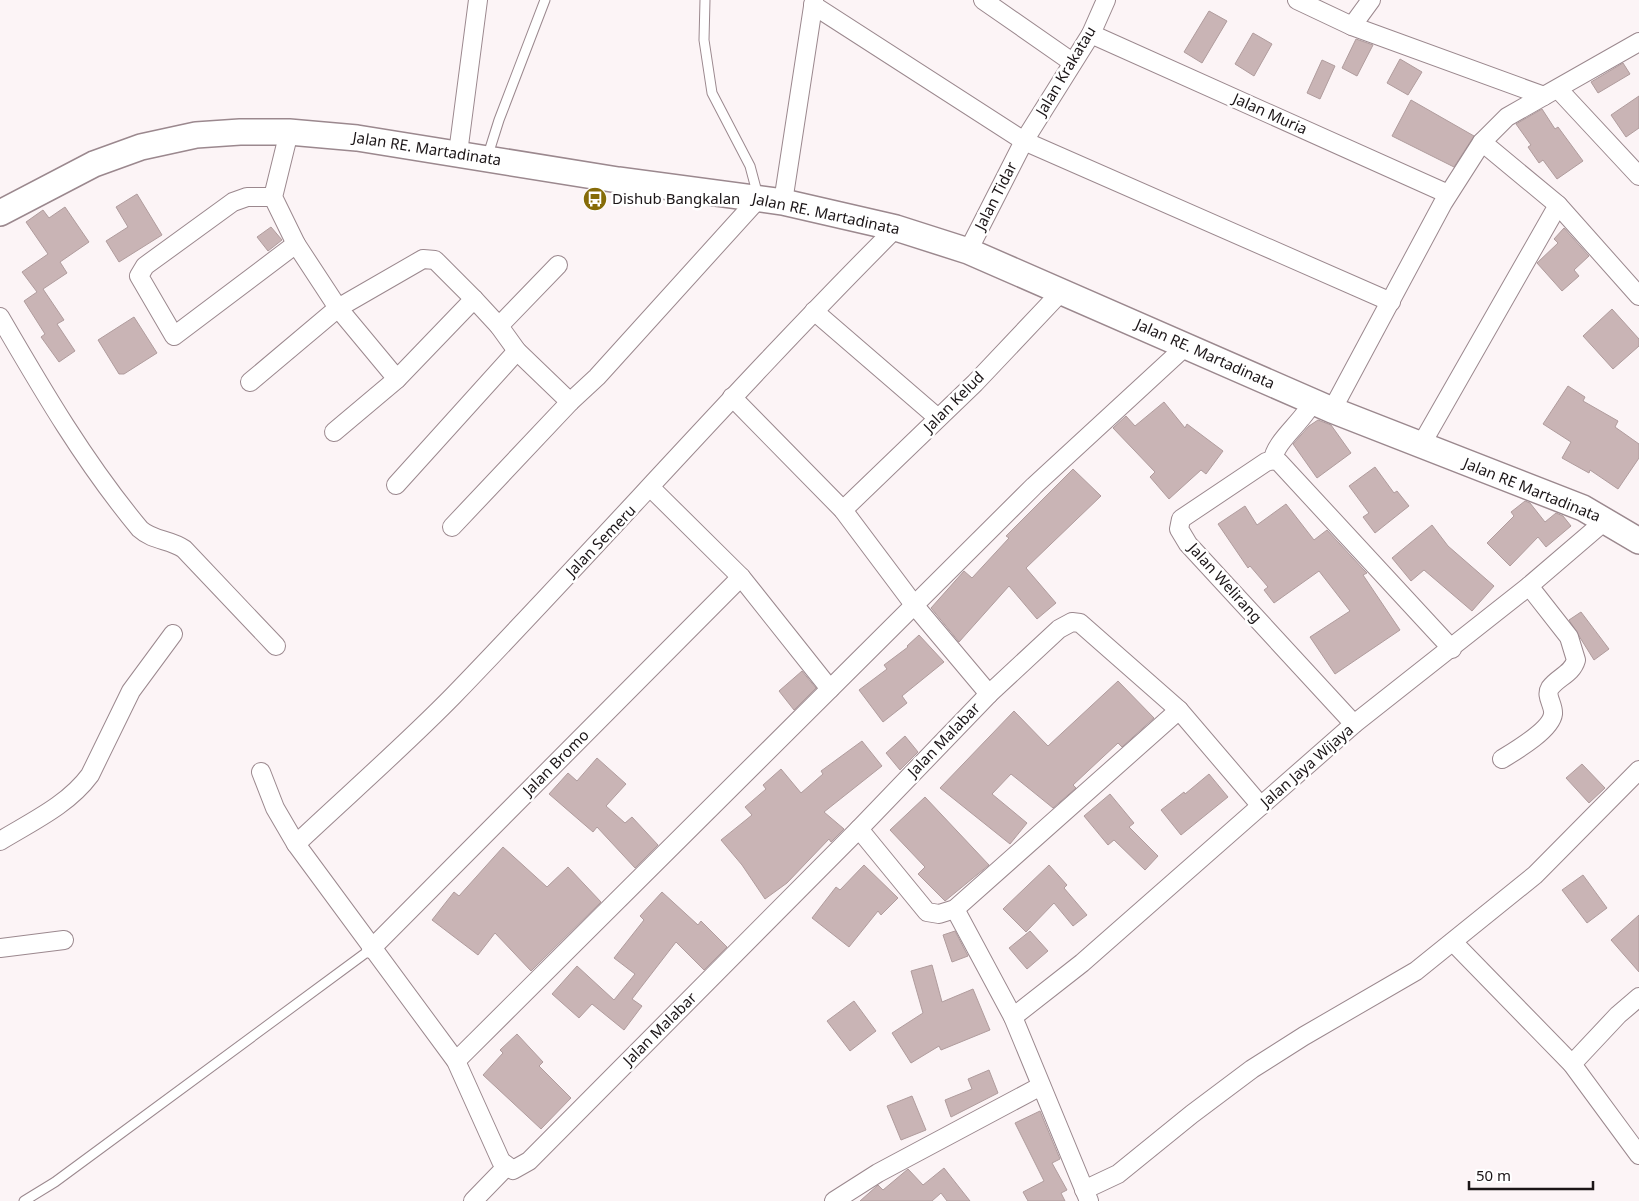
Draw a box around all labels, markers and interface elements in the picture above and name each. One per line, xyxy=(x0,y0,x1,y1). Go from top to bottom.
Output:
street label: Jalan Krakatau xyxy=(1030,22,1100,121)
street label: Jalan Muria xyxy=(1228,87,1311,138)
street label: Jalan RE. Martadinata xyxy=(349,126,503,170)
street label: Jalan Tidar xyxy=(968,158,1021,235)
bus stop icon: Dishub Bangkalan xyxy=(582,186,608,212)
street label: Jalan RE. Martadinata xyxy=(749,187,902,238)
place label: Dishub Bangkalan xyxy=(612,188,740,208)
street label: Jalan RE. Martadinata xyxy=(1131,313,1278,393)
street label: Jalan Kelud xyxy=(917,367,988,437)
street label: Jalan RE Martadinata xyxy=(1459,452,1604,526)
street label: Jalan Semeru xyxy=(560,500,640,582)
street label: Jalan Welirang xyxy=(1183,537,1267,626)
street label: Jalan Malabar xyxy=(901,698,984,782)
street label: Jalan Jaya Wijaya xyxy=(1254,719,1357,812)
street label: Jalan Bromo xyxy=(516,725,593,801)
street label: Jalan Malabar xyxy=(617,987,700,1071)
scale bar xyxy=(1469,1158,1593,1190)
text: 50 m xyxy=(1476,1165,1511,1185)

